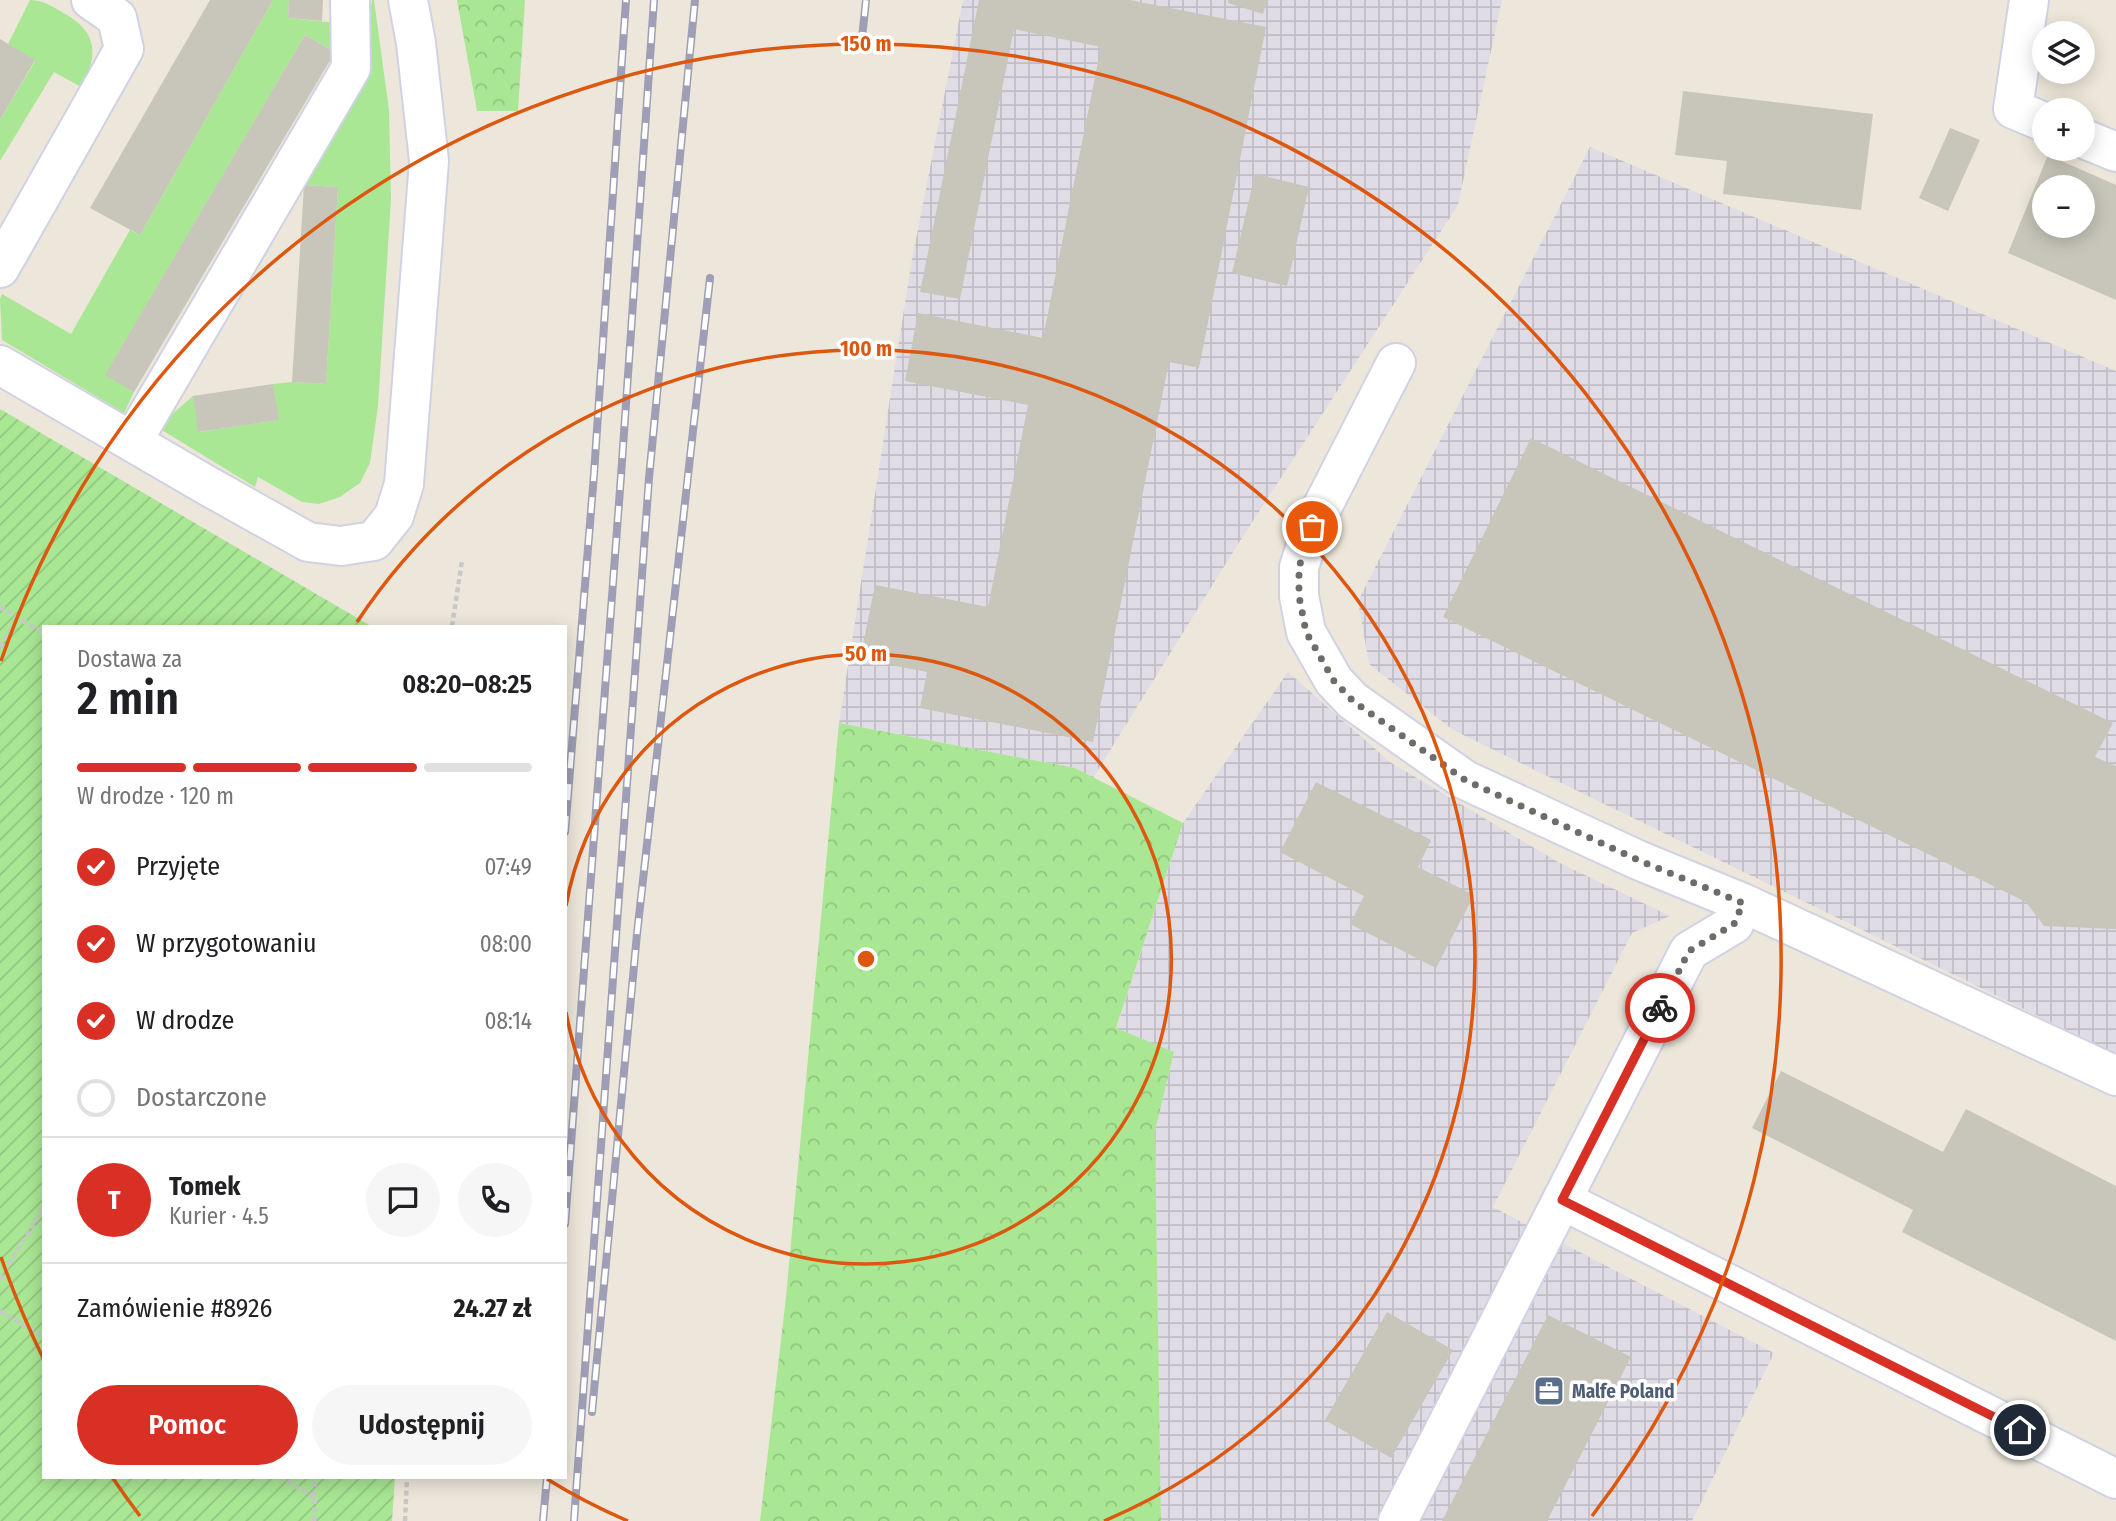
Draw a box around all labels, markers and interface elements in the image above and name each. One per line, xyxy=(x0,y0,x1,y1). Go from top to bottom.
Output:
map controls xyxy=(2032,21,2095,238)
button: layers xyxy=(2032,21,2095,84)
text: 150 m xyxy=(840,31,892,57)
button: + xyxy=(2032,98,2095,161)
button: − xyxy=(2032,175,2095,238)
text: 100 m xyxy=(840,336,892,362)
pin xyxy=(1282,497,1342,557)
icon: bag xyxy=(1293,508,1331,546)
text: 50 m xyxy=(845,641,887,667)
text: Dostawa za xyxy=(77,645,182,673)
text: 08:20–08:25 xyxy=(402,669,532,700)
text: 2 min xyxy=(77,671,179,726)
text: W drodze · 120 m xyxy=(77,782,234,810)
icon: check xyxy=(77,848,115,886)
text: Przyjęte xyxy=(136,851,220,882)
text: 07:49 xyxy=(484,853,532,881)
icon: check xyxy=(77,925,115,963)
text: W przygotowaniu xyxy=(136,928,317,959)
text: 08:00 xyxy=(480,930,532,958)
centre of rings xyxy=(854,947,878,971)
courier xyxy=(1625,973,1695,1043)
icon: bike xyxy=(1641,989,1679,1027)
icon: check xyxy=(77,1002,115,1040)
text: W drodze xyxy=(136,1005,234,1036)
text: 08:14 xyxy=(484,1007,532,1035)
text: Dostarczone xyxy=(136,1082,267,1113)
button: chat xyxy=(366,1163,440,1237)
button: phone xyxy=(458,1163,532,1237)
text: Tomek xyxy=(169,1171,240,1202)
text: T xyxy=(108,1185,120,1216)
text: Kurier · 4.5 xyxy=(169,1202,269,1230)
text: Zamówienie #8926 xyxy=(77,1293,272,1324)
text: 24.27 zł xyxy=(454,1293,532,1324)
office icon: Malfe Poland xyxy=(1532,1374,1566,1408)
place label: Malfe Poland xyxy=(1572,1380,1675,1403)
button: Pomoc xyxy=(77,1385,298,1465)
button: Udostępnij xyxy=(312,1385,532,1465)
pin xyxy=(1990,1400,2050,1460)
icon: home xyxy=(2001,1411,2039,1449)

